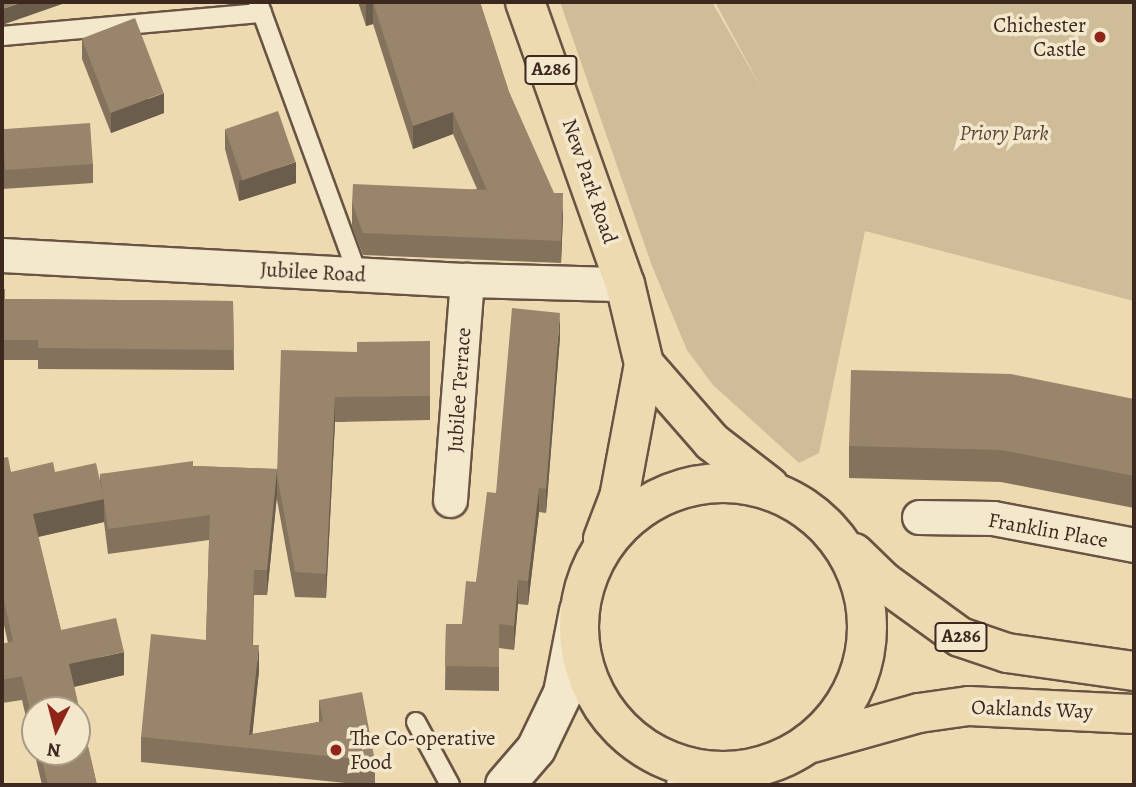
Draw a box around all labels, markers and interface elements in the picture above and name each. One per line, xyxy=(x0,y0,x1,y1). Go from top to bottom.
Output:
place label: Chichester Castle xyxy=(993,12,1086,62)
marker: Chichester Castle xyxy=(1092,29,1108,45)
road number: A286 xyxy=(523,54,579,86)
street label: New Park Road xyxy=(557,115,623,247)
park label: Priory Park xyxy=(960,120,1048,146)
street label: Jubilee Road xyxy=(259,257,367,287)
street label: Jubilee Terrace xyxy=(442,326,476,454)
street label: Franklin Place xyxy=(986,507,1110,553)
road number: A286 xyxy=(933,622,989,652)
street label: Oaklands Way xyxy=(971,694,1093,724)
north arrow xyxy=(21,696,91,766)
place label: The Co-operative Food xyxy=(350,725,495,775)
text: N xyxy=(46,736,62,764)
marker: The Co-operative Food xyxy=(328,742,344,758)

